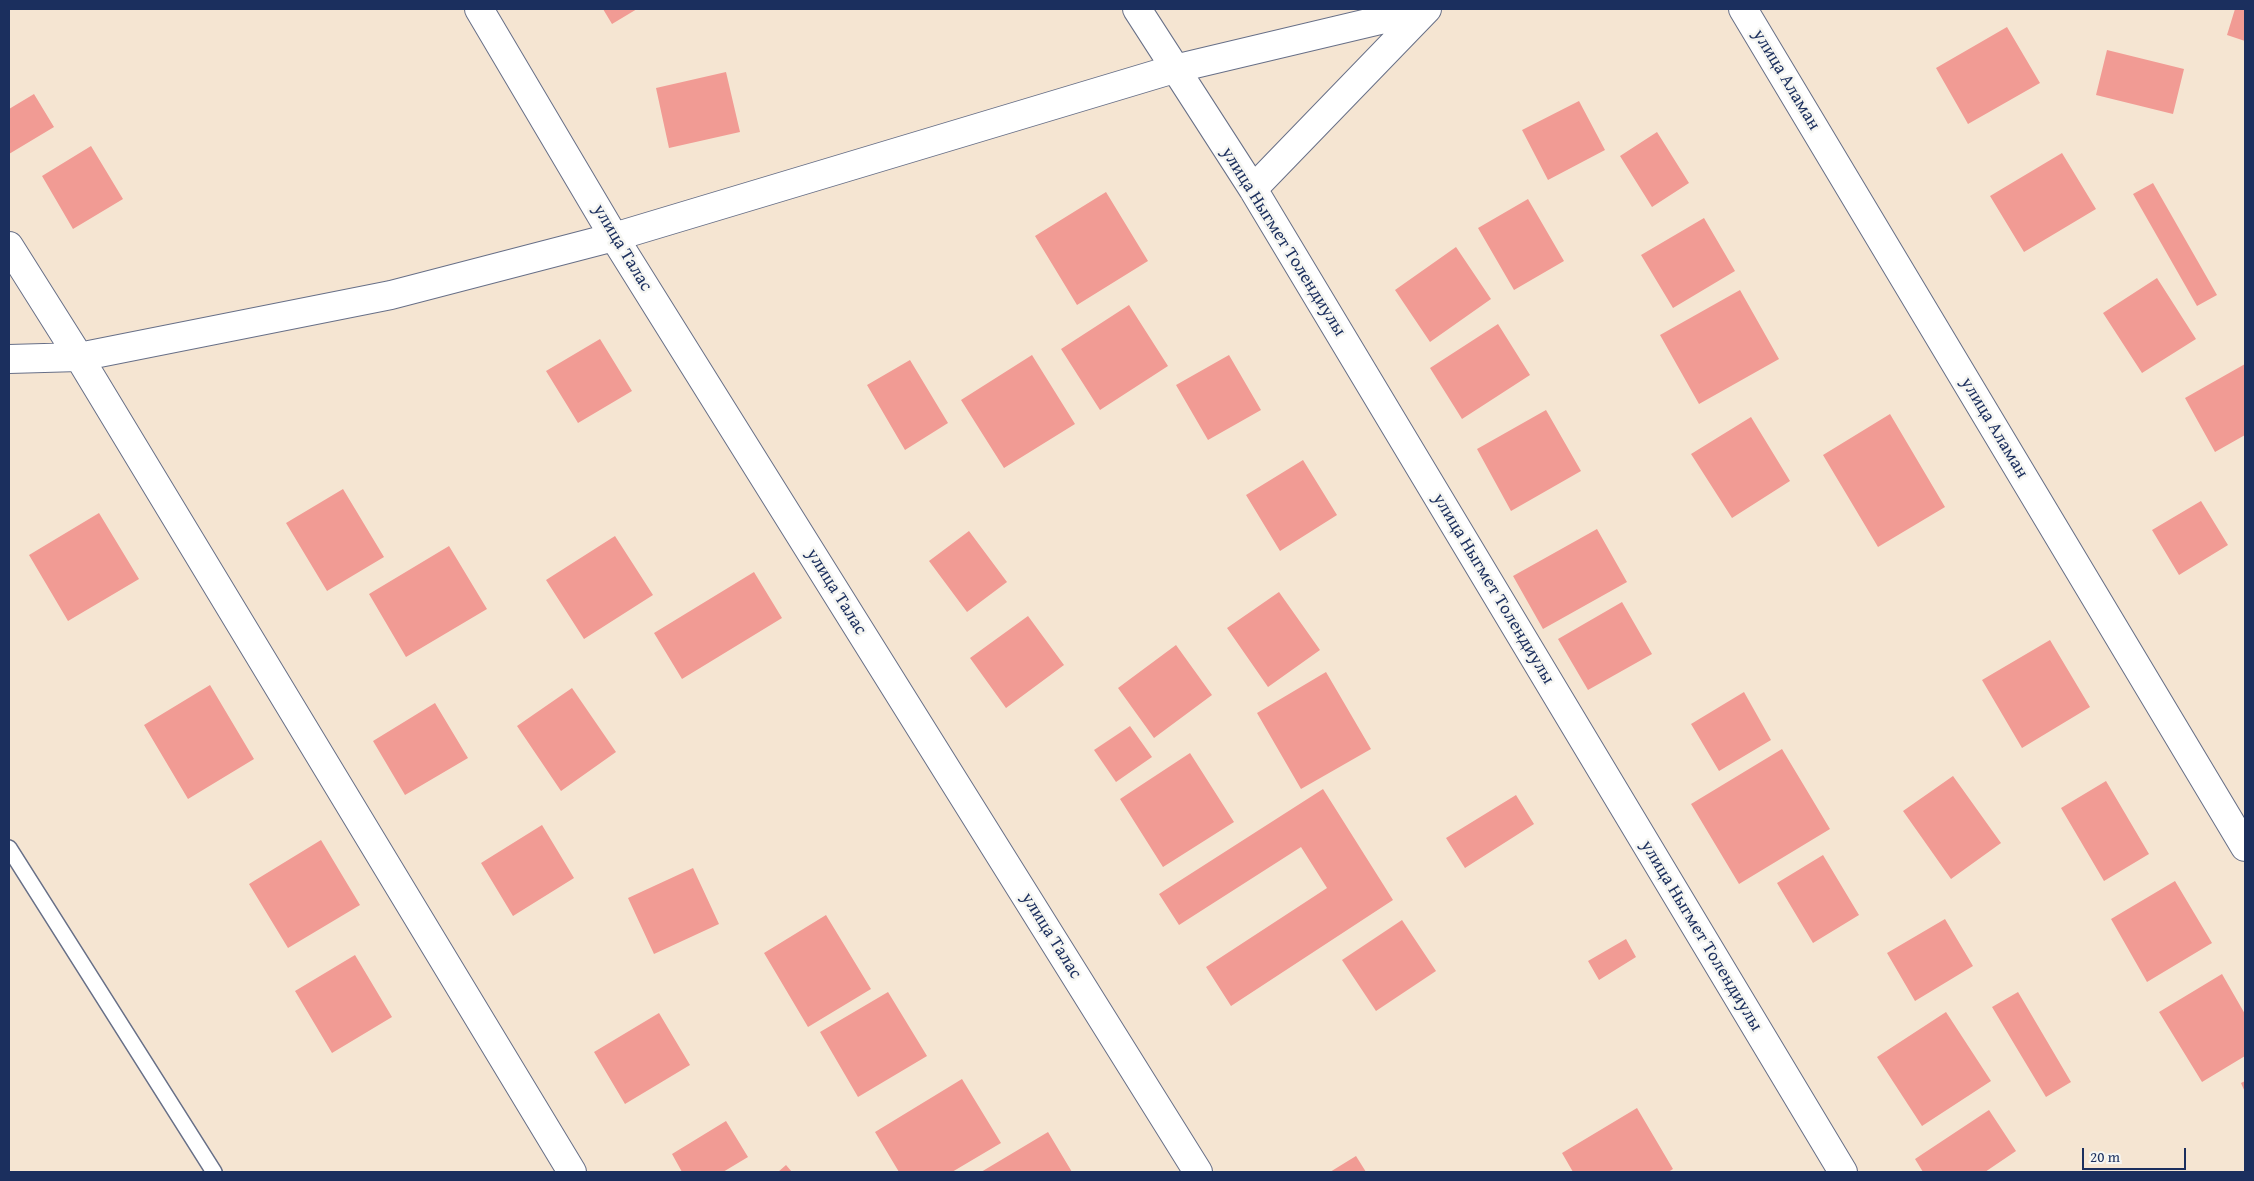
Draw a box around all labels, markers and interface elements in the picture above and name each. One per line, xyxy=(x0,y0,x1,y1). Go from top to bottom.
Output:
street label: улица Аламан xyxy=(1747,26,1825,134)
street label: улица Ныгмет Толендиулы xyxy=(1216,143,1350,341)
street label: улица Талас xyxy=(588,201,656,295)
street label: улица Аламан xyxy=(1955,374,2033,482)
street label: улица Ныгмет Толендиулы xyxy=(1427,490,1559,688)
street label: улица Талас xyxy=(801,545,871,639)
street label: улица Ныгмет Толендиулы xyxy=(1635,837,1767,1035)
street label: улица Талас xyxy=(1016,889,1086,983)
scale bar xyxy=(2084,1138,2188,1170)
text: 20 m xyxy=(2090,1146,2120,1167)

